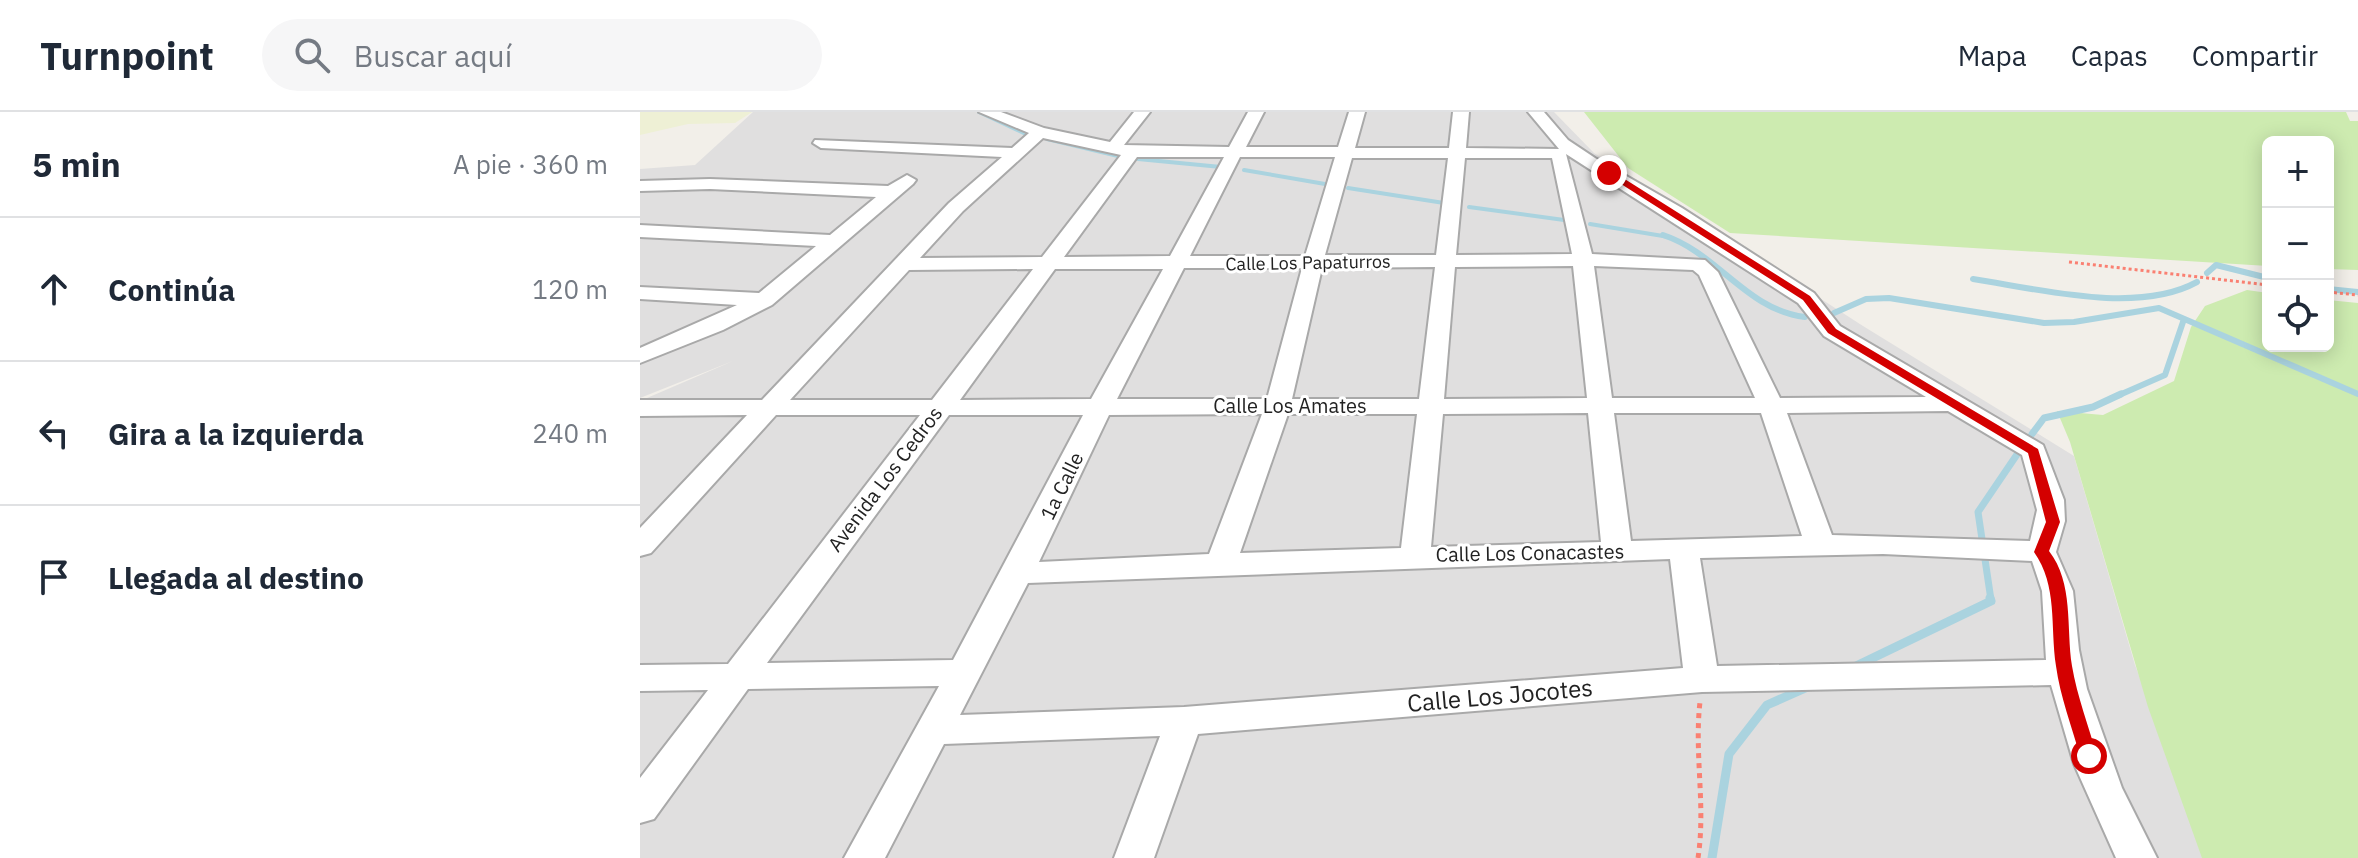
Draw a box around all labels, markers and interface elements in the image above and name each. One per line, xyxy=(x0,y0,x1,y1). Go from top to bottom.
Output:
search box xyxy=(262,19,822,91)
text: Turnpoint xyxy=(40,31,214,80)
icon: search xyxy=(290,33,334,77)
text: Buscar aquí xyxy=(354,36,512,75)
text: Mapa xyxy=(1958,37,2027,74)
text: Capas xyxy=(2071,37,2148,74)
text: Compartir xyxy=(2192,37,2318,74)
map controls xyxy=(2262,136,2334,352)
button: + xyxy=(2262,136,2334,208)
text: 5 min xyxy=(32,142,121,186)
text: A pie · 360 m xyxy=(453,147,608,181)
route end xyxy=(1591,155,1627,191)
button: − xyxy=(2262,208,2334,280)
street label: Calle Los Papaturros xyxy=(1225,250,1391,275)
icon: ahead xyxy=(32,267,76,311)
text: Continúa xyxy=(108,270,235,309)
text: 120 m xyxy=(532,272,608,306)
button: locate xyxy=(2262,280,2334,352)
street label: Calle Los Amates xyxy=(1213,392,1367,419)
street label: Avenida Los Cedros xyxy=(821,401,948,557)
icon: left xyxy=(32,411,76,455)
text: Gira a la izquierda xyxy=(108,414,364,453)
text: 240 m xyxy=(532,416,608,450)
street label: 1a Calle xyxy=(1034,447,1090,524)
street label: Calle Los Conacastes xyxy=(1435,537,1625,568)
icon: arrive xyxy=(32,555,76,599)
text: Llegada al destino xyxy=(108,558,364,597)
street label: Calle Los Jocotes xyxy=(1406,671,1594,719)
route start xyxy=(2071,738,2107,774)

